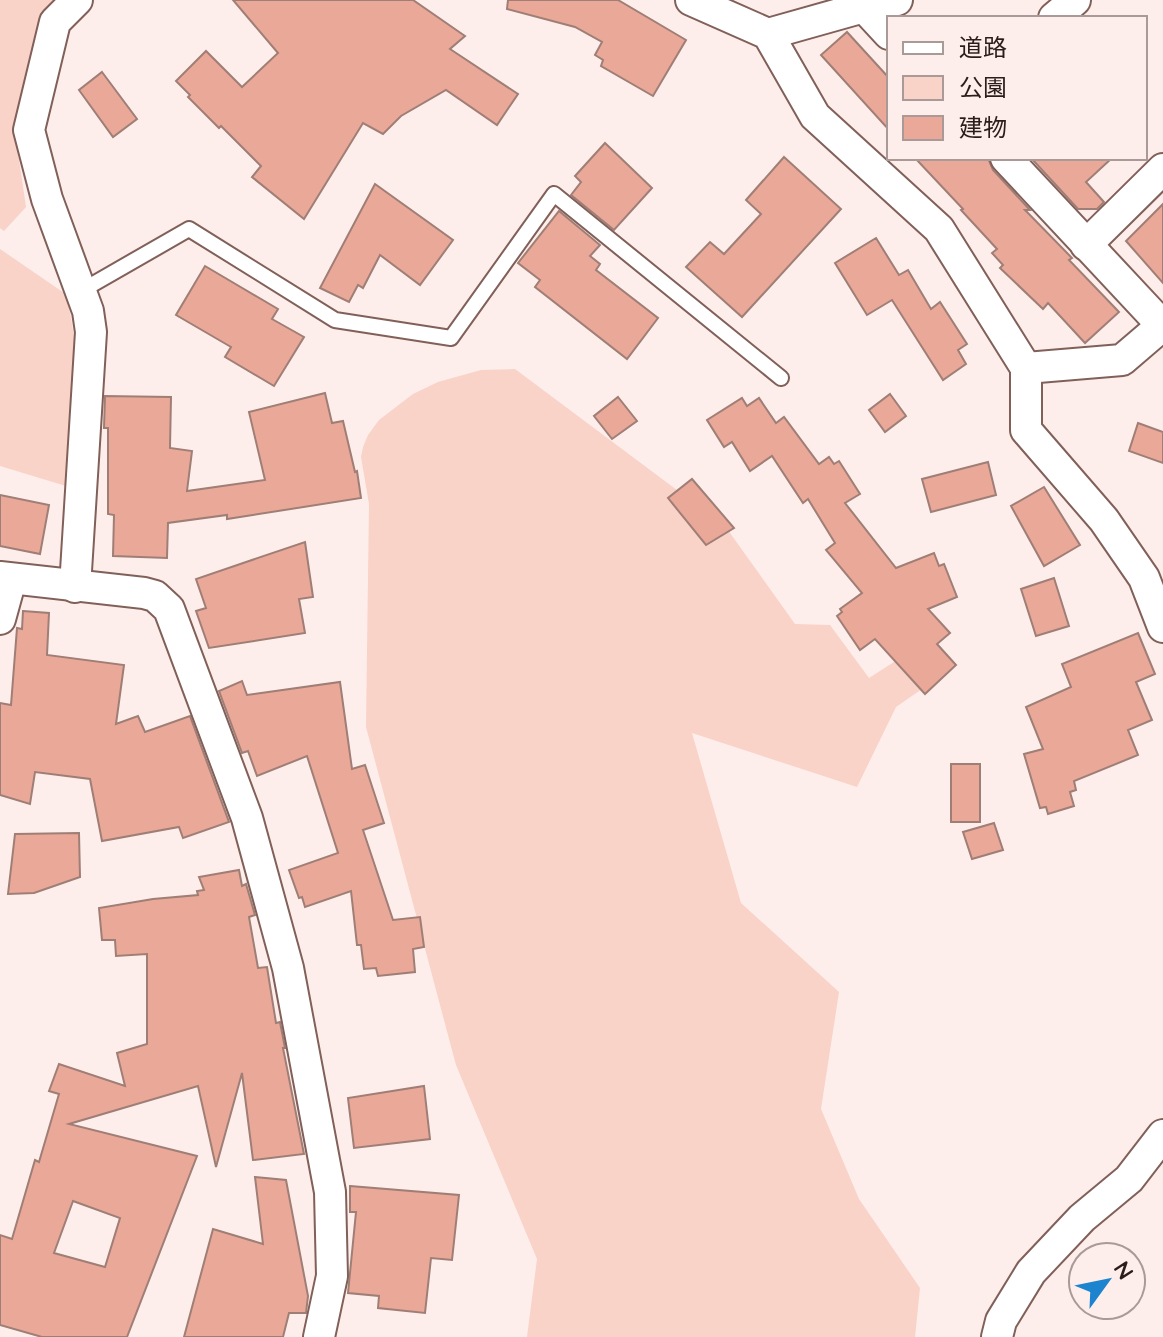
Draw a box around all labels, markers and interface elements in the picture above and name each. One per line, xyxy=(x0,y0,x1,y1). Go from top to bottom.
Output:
legend xyxy=(887,16,1147,160)
text: 道路 xyxy=(959,32,1007,62)
text: 公園 xyxy=(959,72,1007,102)
text: 建物 xyxy=(959,112,1007,142)
north arrow xyxy=(1067,1241,1147,1321)
text: N xyxy=(1108,1256,1140,1285)

